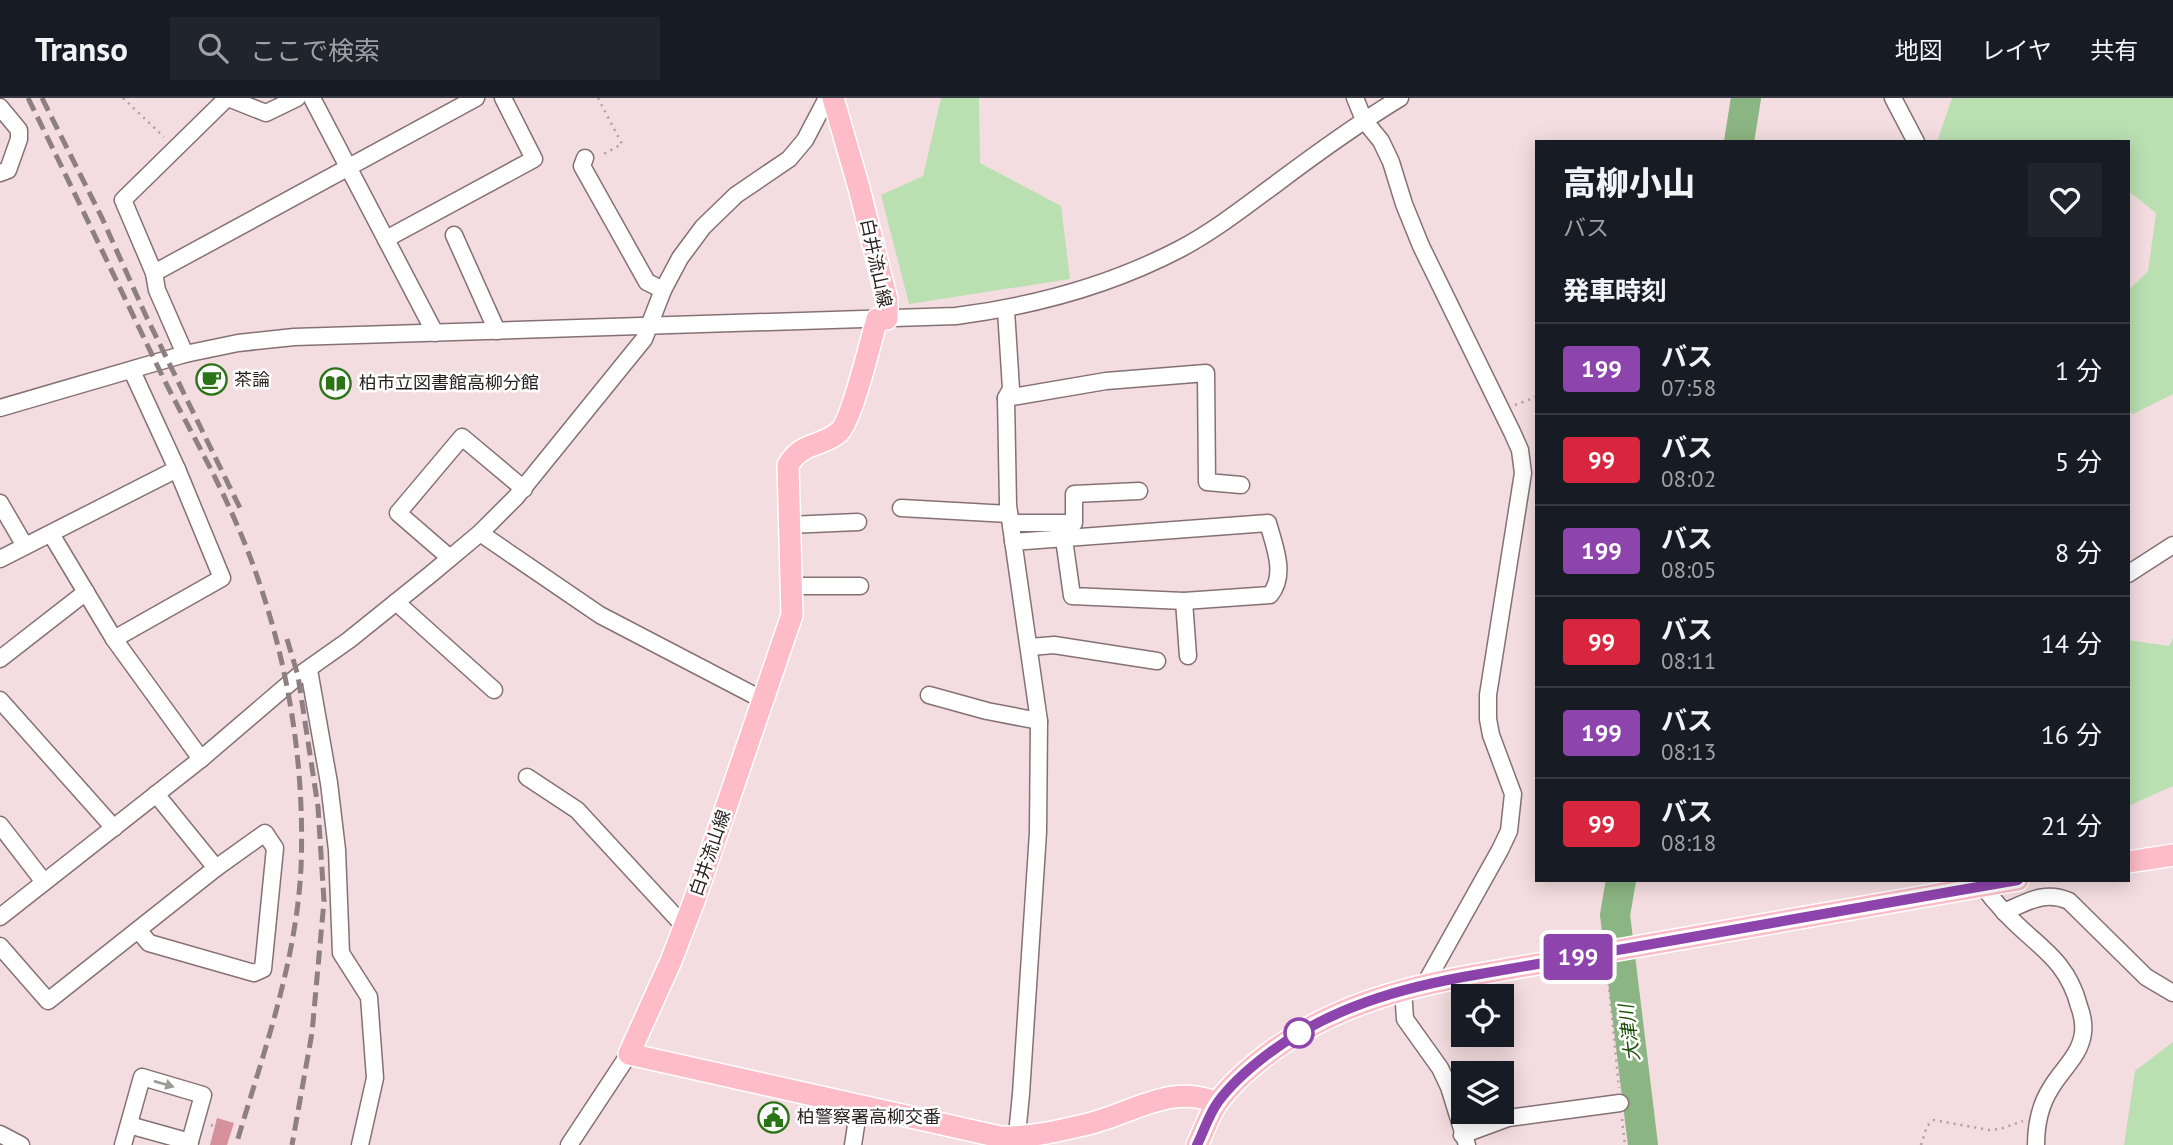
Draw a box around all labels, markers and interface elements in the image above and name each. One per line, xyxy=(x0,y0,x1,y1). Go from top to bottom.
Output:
search box xyxy=(170,17,660,80)
text: Transo xyxy=(35,27,128,70)
icon: search xyxy=(194,29,232,67)
text: ここで検索 xyxy=(250,34,380,67)
text: 地図 xyxy=(1895,35,1943,66)
text: レイヤ xyxy=(1981,35,2052,66)
text: 共有 xyxy=(2090,35,2138,66)
text: 高柳小山 xyxy=(1563,161,1695,204)
button: heart xyxy=(2028,163,2102,237)
text: バス xyxy=(1563,213,1609,242)
street label: 白井流山線 xyxy=(856,216,897,309)
text: 発車時刻 xyxy=(1563,274,1667,307)
text: バス xyxy=(1661,340,1713,373)
text: 199 xyxy=(1581,353,1622,384)
text: 1 分 xyxy=(2055,354,2102,387)
cafe icon: 茶論 xyxy=(194,363,228,397)
library icon: 柏市立図書館高柳分館 xyxy=(319,366,353,400)
place label: 茶論 xyxy=(234,368,270,391)
place label: 柏市立図書館高柳分館 xyxy=(359,371,539,394)
text: 07:58 xyxy=(1661,373,1716,402)
text: バス xyxy=(1661,431,1713,464)
text: 99 xyxy=(1588,444,1615,475)
text: 5 分 xyxy=(2055,445,2102,478)
text: 08:02 xyxy=(1661,464,1716,493)
text: バス xyxy=(1661,522,1713,555)
text: 199 xyxy=(1581,535,1622,566)
text: 8 分 xyxy=(2055,536,2102,569)
text: 08:05 xyxy=(1661,555,1716,584)
text: バス xyxy=(1661,613,1713,646)
text: 99 xyxy=(1588,626,1615,657)
text: 14 分 xyxy=(2041,627,2102,660)
text: 08:11 xyxy=(1661,646,1716,675)
text: バス xyxy=(1661,704,1713,737)
text: 199 xyxy=(1581,717,1622,748)
text: 16 分 xyxy=(2041,718,2102,751)
text: 08:13 xyxy=(1661,737,1716,766)
text: バス xyxy=(1661,795,1713,828)
street label: 白井流山線 xyxy=(684,807,735,899)
text: 99 xyxy=(1588,808,1615,839)
text: 21 分 xyxy=(2041,809,2102,842)
text: 08:18 xyxy=(1661,828,1716,857)
line badge: 199 xyxy=(1538,934,1618,980)
text: 199 xyxy=(1558,941,1598,972)
map controls xyxy=(1451,984,1514,1124)
button: locate xyxy=(1451,984,1514,1047)
water label: 大津川 xyxy=(1613,1001,1644,1063)
unlabelled marker xyxy=(1284,1018,1314,1048)
button: layers xyxy=(1451,1061,1514,1124)
one-way arrow xyxy=(154,1079,175,1089)
public building icon: 柏警察署高柳交番 xyxy=(757,1100,791,1134)
place label: 柏警察署高柳交番 xyxy=(797,1105,941,1128)

